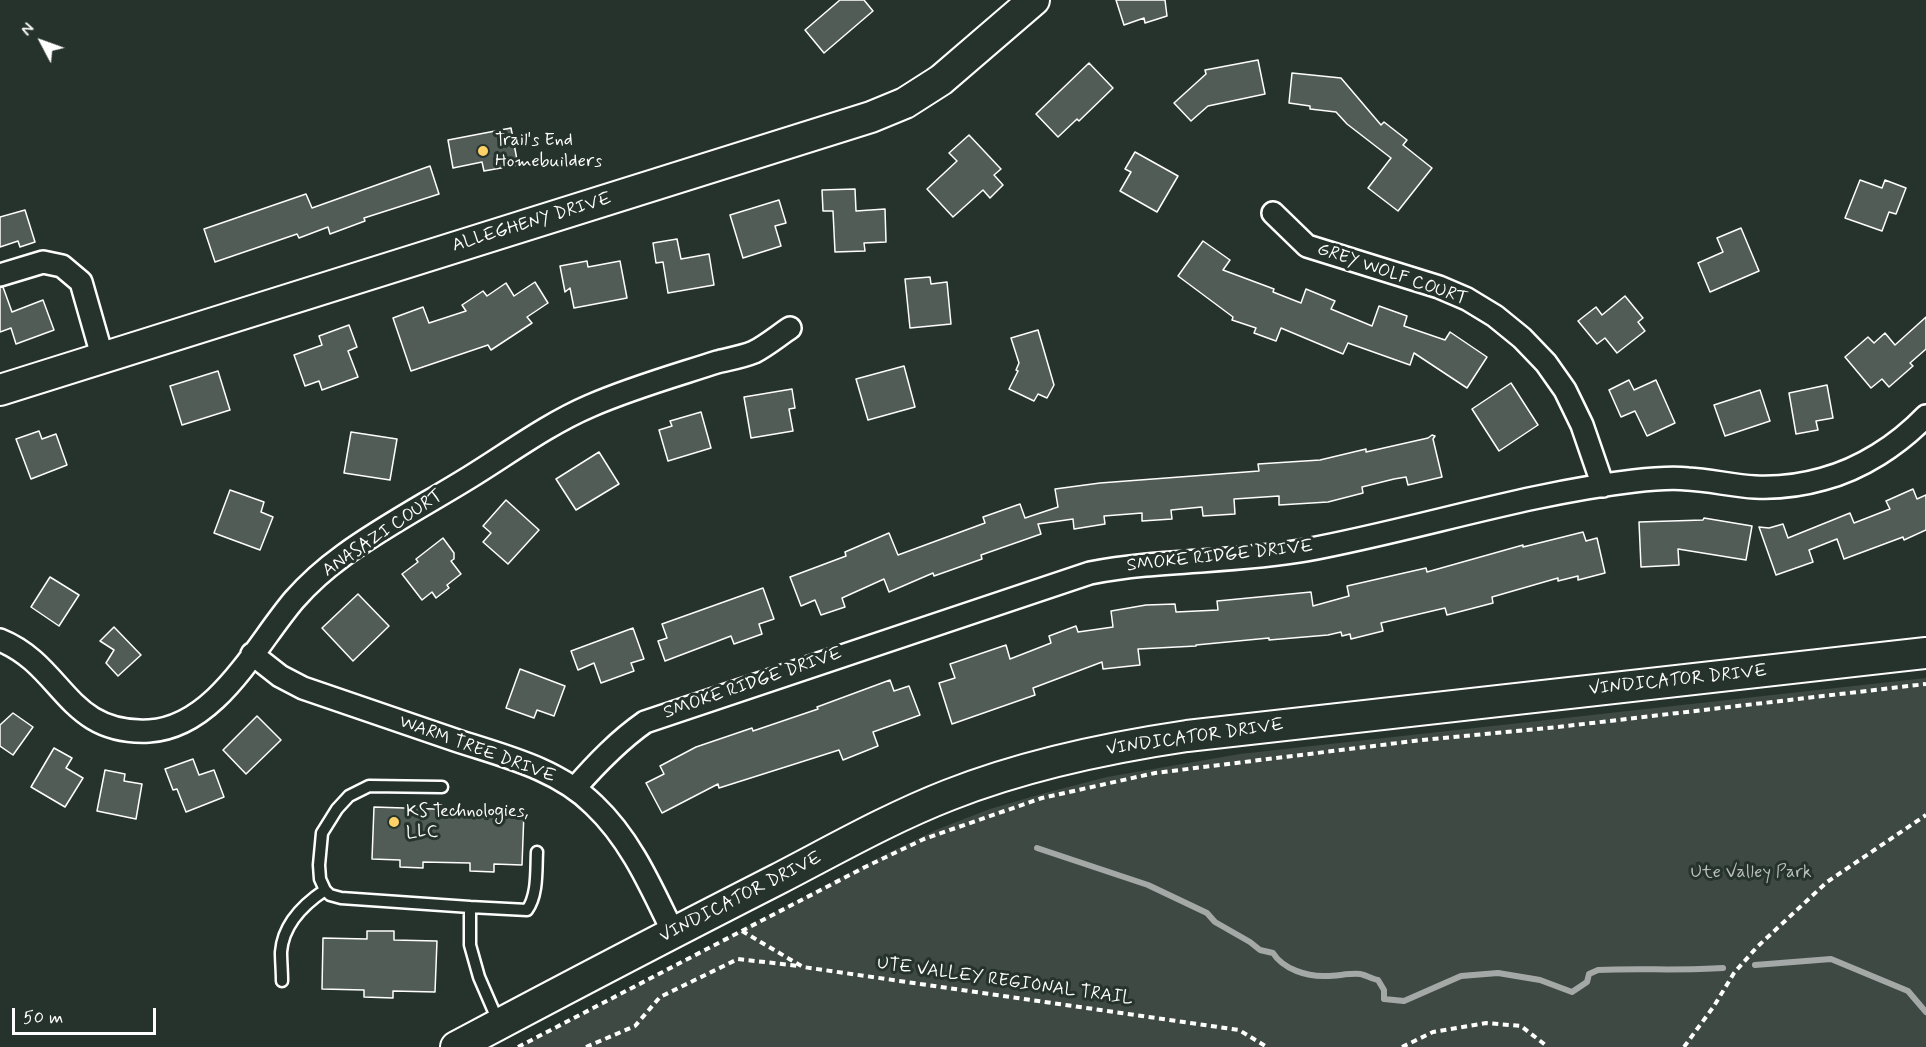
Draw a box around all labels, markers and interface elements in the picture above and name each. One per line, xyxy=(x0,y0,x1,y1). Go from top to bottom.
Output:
north arrow xyxy=(12,12,72,72)
text: N xyxy=(17,19,39,41)
place label: Trail's End Homebuilders xyxy=(495,130,602,172)
marker: Trail's End Homebuilders xyxy=(476,144,490,158)
street label: ALLEGHENY DRIVE xyxy=(450,189,614,257)
street label: GREY WOLF COURT xyxy=(1314,239,1470,311)
street label: ANASAZI COURT xyxy=(319,486,447,582)
street label: SMOKE RIDGE DRIVE xyxy=(1126,536,1314,578)
street label: SMOKE RIDGE DRIVE xyxy=(661,643,845,725)
street label: VINDICATOR DRIVE xyxy=(1588,661,1768,701)
street label: WARM TREE DRIVE xyxy=(396,712,558,788)
street label: VINDICATOR DRIVE xyxy=(1105,715,1285,761)
place label: KS Technologies, LLC xyxy=(406,801,529,844)
marker: KS Technologies, LLC xyxy=(387,815,401,829)
street label: VINDICATOR DRIVE xyxy=(656,848,826,948)
park label: Ute Valley Park xyxy=(1690,862,1812,884)
street label: UTE VALLEY REGIONAL TRAIL xyxy=(876,953,1134,1011)
scale bar xyxy=(15,996,159,1034)
text: 50 m xyxy=(23,1006,63,1030)

